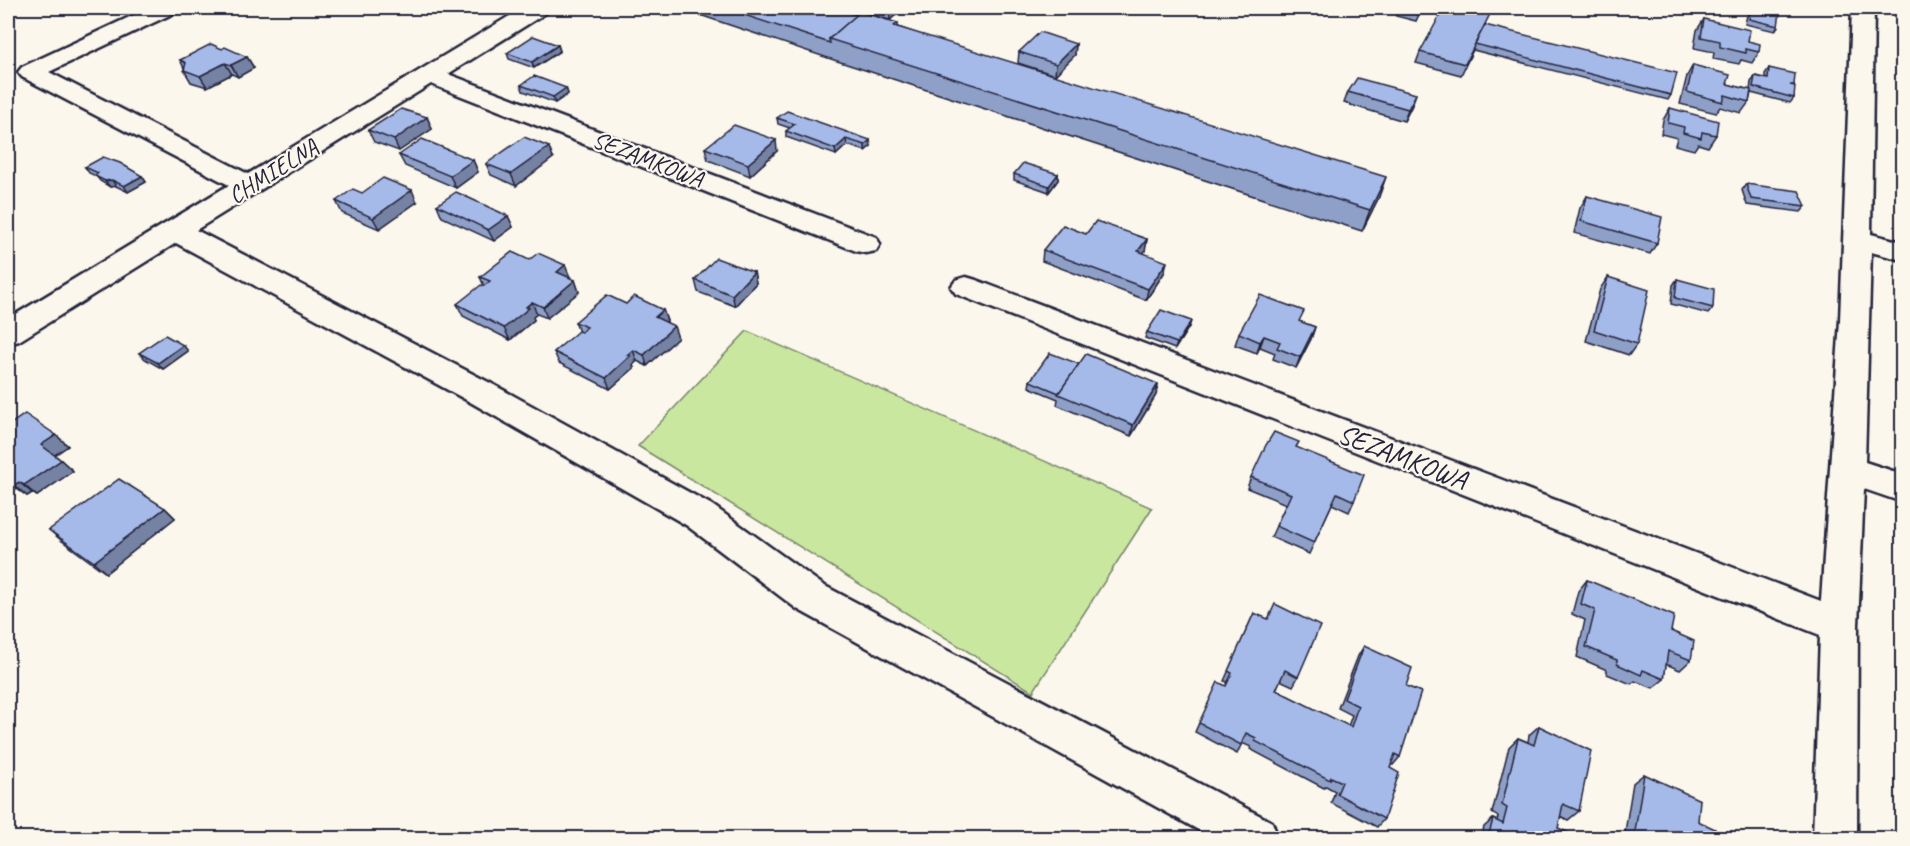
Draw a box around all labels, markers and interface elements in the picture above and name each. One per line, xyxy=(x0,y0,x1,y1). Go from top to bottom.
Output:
street label: SEZAMKOWA xyxy=(588,124,708,194)
street label: CHMIELNA xyxy=(223,131,324,210)
street label: SEZAMKOWA xyxy=(1333,416,1474,498)

